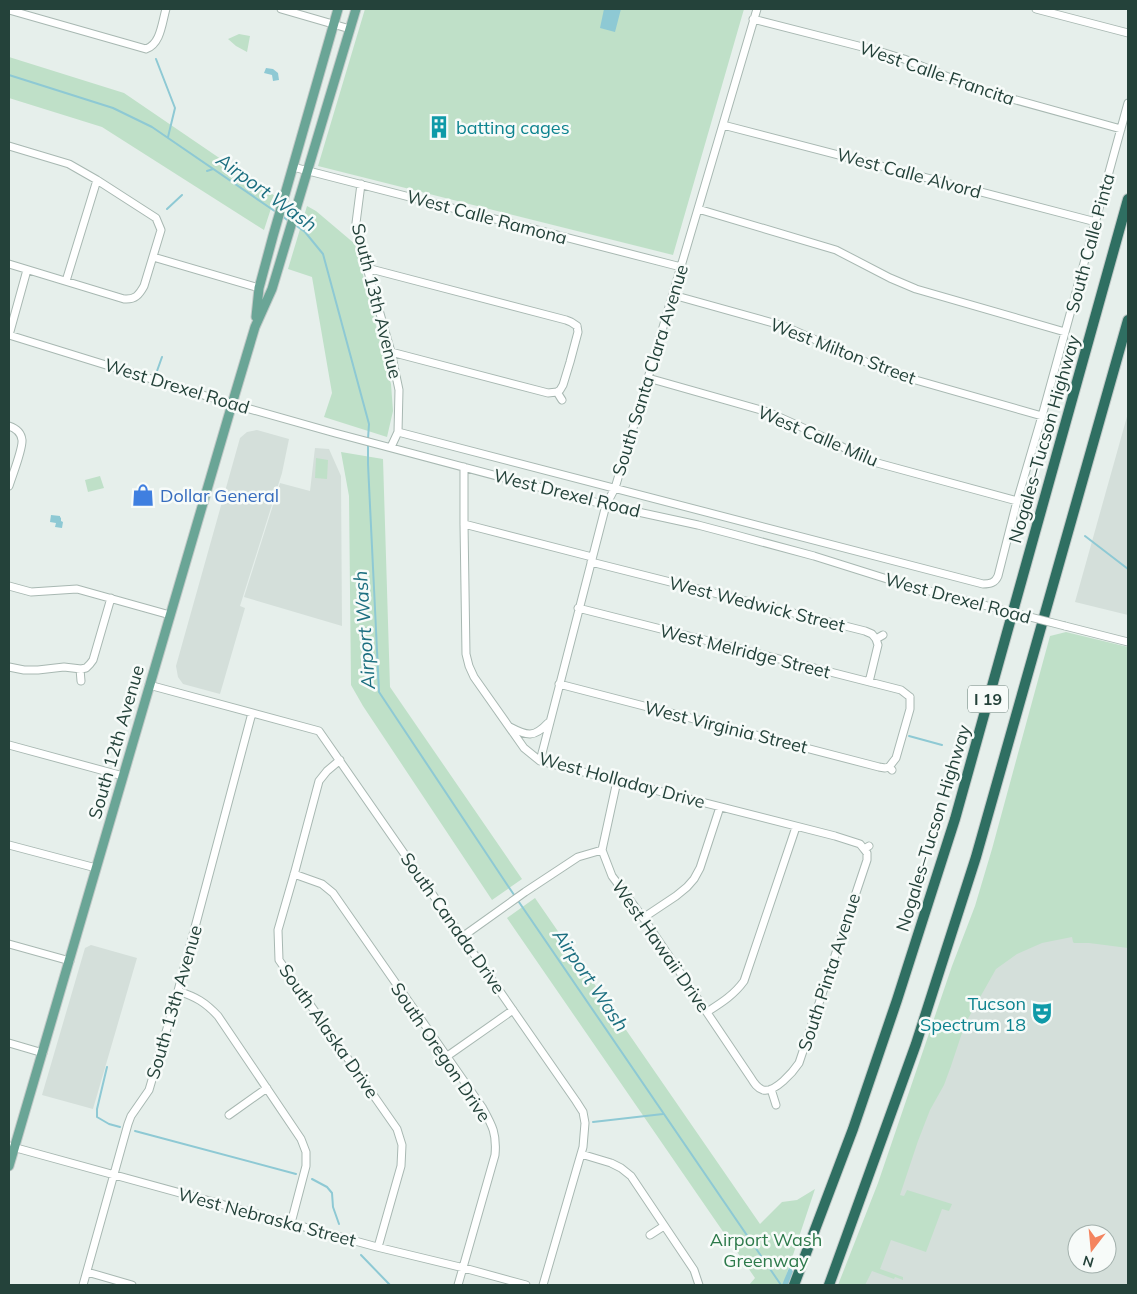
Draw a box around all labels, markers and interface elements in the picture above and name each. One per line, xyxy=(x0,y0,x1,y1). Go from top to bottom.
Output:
street label: West Calle Francita xyxy=(856,36,1018,110)
building icon: batting cages xyxy=(426,114,452,140)
place label: batting cages xyxy=(456,116,570,139)
street label: West Calle Alvord xyxy=(834,143,984,203)
water label: Airport Wash xyxy=(211,147,322,237)
street label: South Calle Pinta xyxy=(1060,171,1120,315)
street label: West Calle Ramona xyxy=(404,185,570,249)
street label: South 13th Avenue xyxy=(347,221,407,381)
street label: South Santa Clara Avenue xyxy=(607,262,693,478)
street label: West Milton Street xyxy=(767,313,919,389)
street label: Nogales–Tucson Highway xyxy=(1003,332,1085,546)
street label: West Drexel Road xyxy=(102,353,252,419)
street label: West Calle Milu xyxy=(754,400,882,472)
street label: West Drexel Road xyxy=(491,464,643,522)
shop icon: Dollar General xyxy=(130,482,156,508)
place label: Dollar General xyxy=(160,484,279,507)
street label: West Drexel Road xyxy=(882,567,1034,629)
water label: Airport Wash xyxy=(348,570,380,691)
street label: West Wedwick Street xyxy=(667,571,847,637)
street label: West Melridge Street xyxy=(657,619,833,683)
street label: South 12th Avenue xyxy=(83,662,149,822)
road number: I 19 xyxy=(968,686,1008,712)
street label: West Virginia Street xyxy=(642,696,810,758)
street label: Nogales–Tucson Highway xyxy=(891,721,976,934)
street label: West Holladay Drive xyxy=(536,747,708,813)
street label: South Canada Drive xyxy=(396,848,510,998)
street label: West Hawaii Drive xyxy=(607,875,715,1017)
street label: South Pinta Avenue xyxy=(793,890,865,1054)
street label: South 13th Avenue xyxy=(141,922,207,1082)
water label: Airport Wash xyxy=(547,923,634,1036)
street label: South Alaska Drive xyxy=(274,959,384,1103)
street label: South Oregon Drive xyxy=(386,978,496,1126)
place label: Tucson Spectrum 18 xyxy=(920,992,1026,1036)
theatre icon: Tucson Spectrum 18 xyxy=(1029,1000,1055,1026)
street label: West Nebraska Street xyxy=(176,1182,358,1252)
north arrow xyxy=(1067,1224,1117,1274)
park label: Airport Wash Greenway xyxy=(710,1228,822,1272)
text: N xyxy=(1081,1251,1096,1272)

